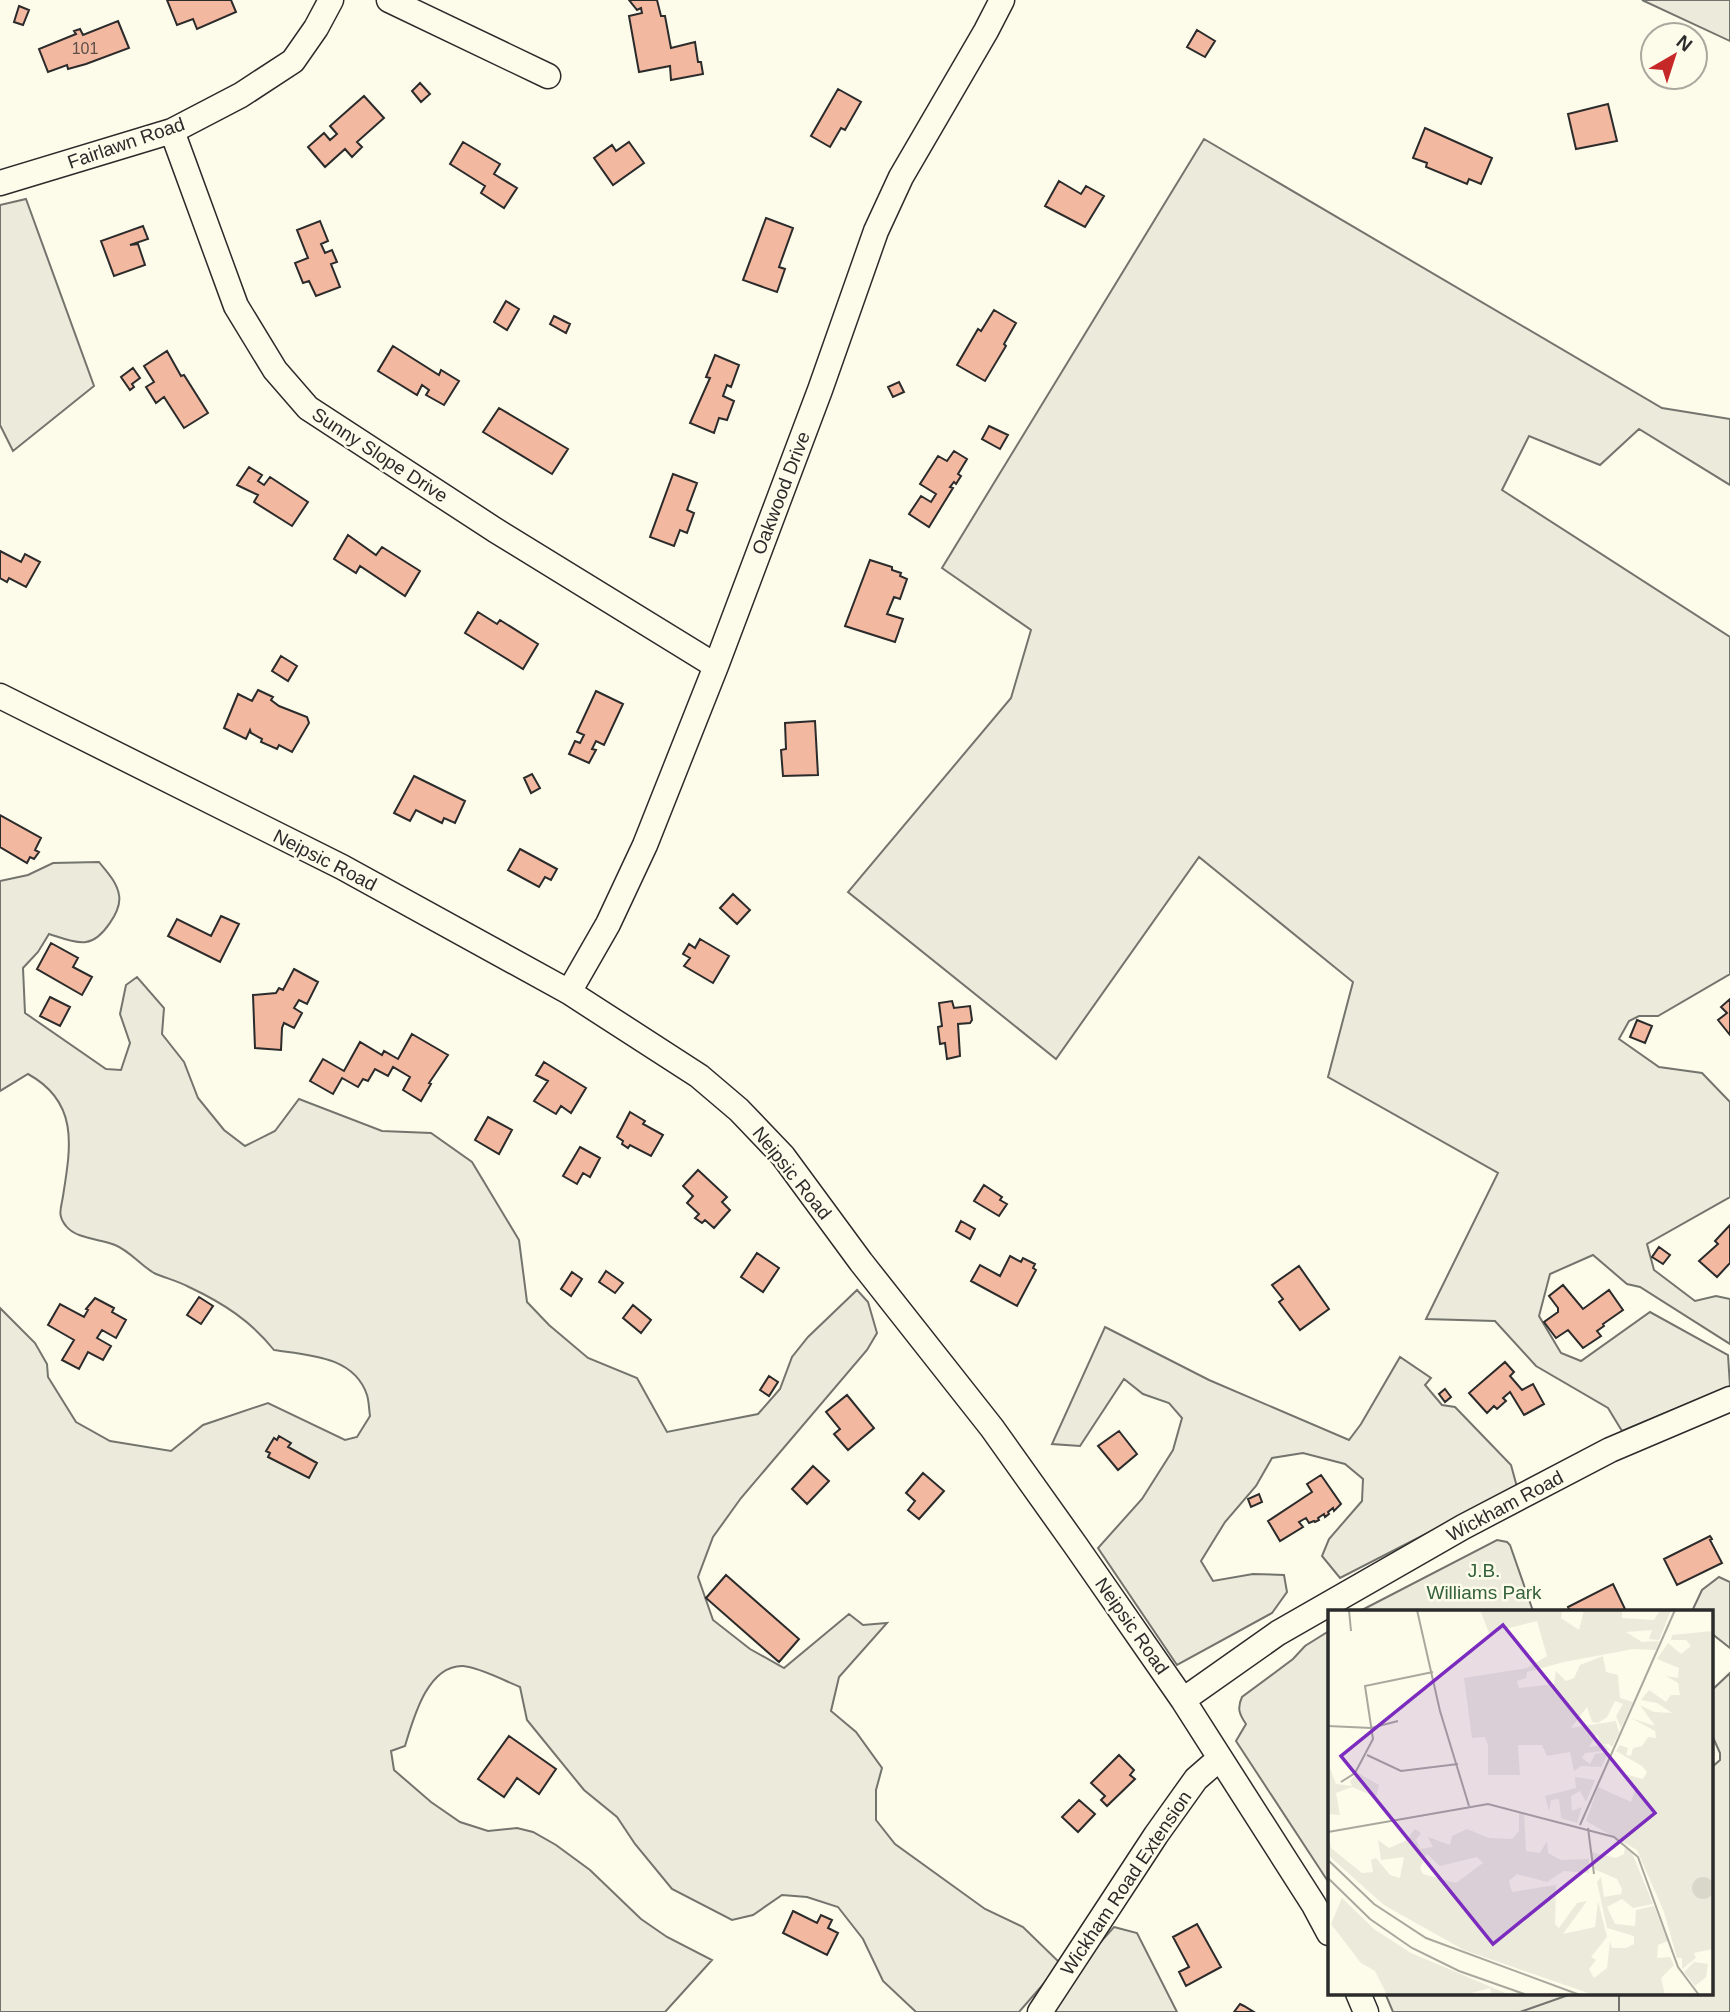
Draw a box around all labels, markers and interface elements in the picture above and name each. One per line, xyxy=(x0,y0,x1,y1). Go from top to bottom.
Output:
north arrow xyxy=(1639,21,1709,91)
text: N xyxy=(1672,31,1696,56)
house number: 101 xyxy=(72,40,98,57)
street label: Fairlawn Road xyxy=(65,113,187,173)
street label: Sunny Slope Drive xyxy=(308,403,452,507)
street label: Oakwood Drive xyxy=(748,429,814,557)
street label: Neipsic Road xyxy=(270,825,380,895)
street label: Neipsic Road xyxy=(748,1122,836,1224)
street label: Wickham Road xyxy=(1443,1466,1567,1546)
park label: J.B. Williams Park xyxy=(1426,1560,1542,1603)
street label: Neipsic Road xyxy=(1091,1574,1173,1678)
inset map xyxy=(1328,1610,1712,1994)
street label: Wickham Road Extension xyxy=(1056,1787,1196,1979)

